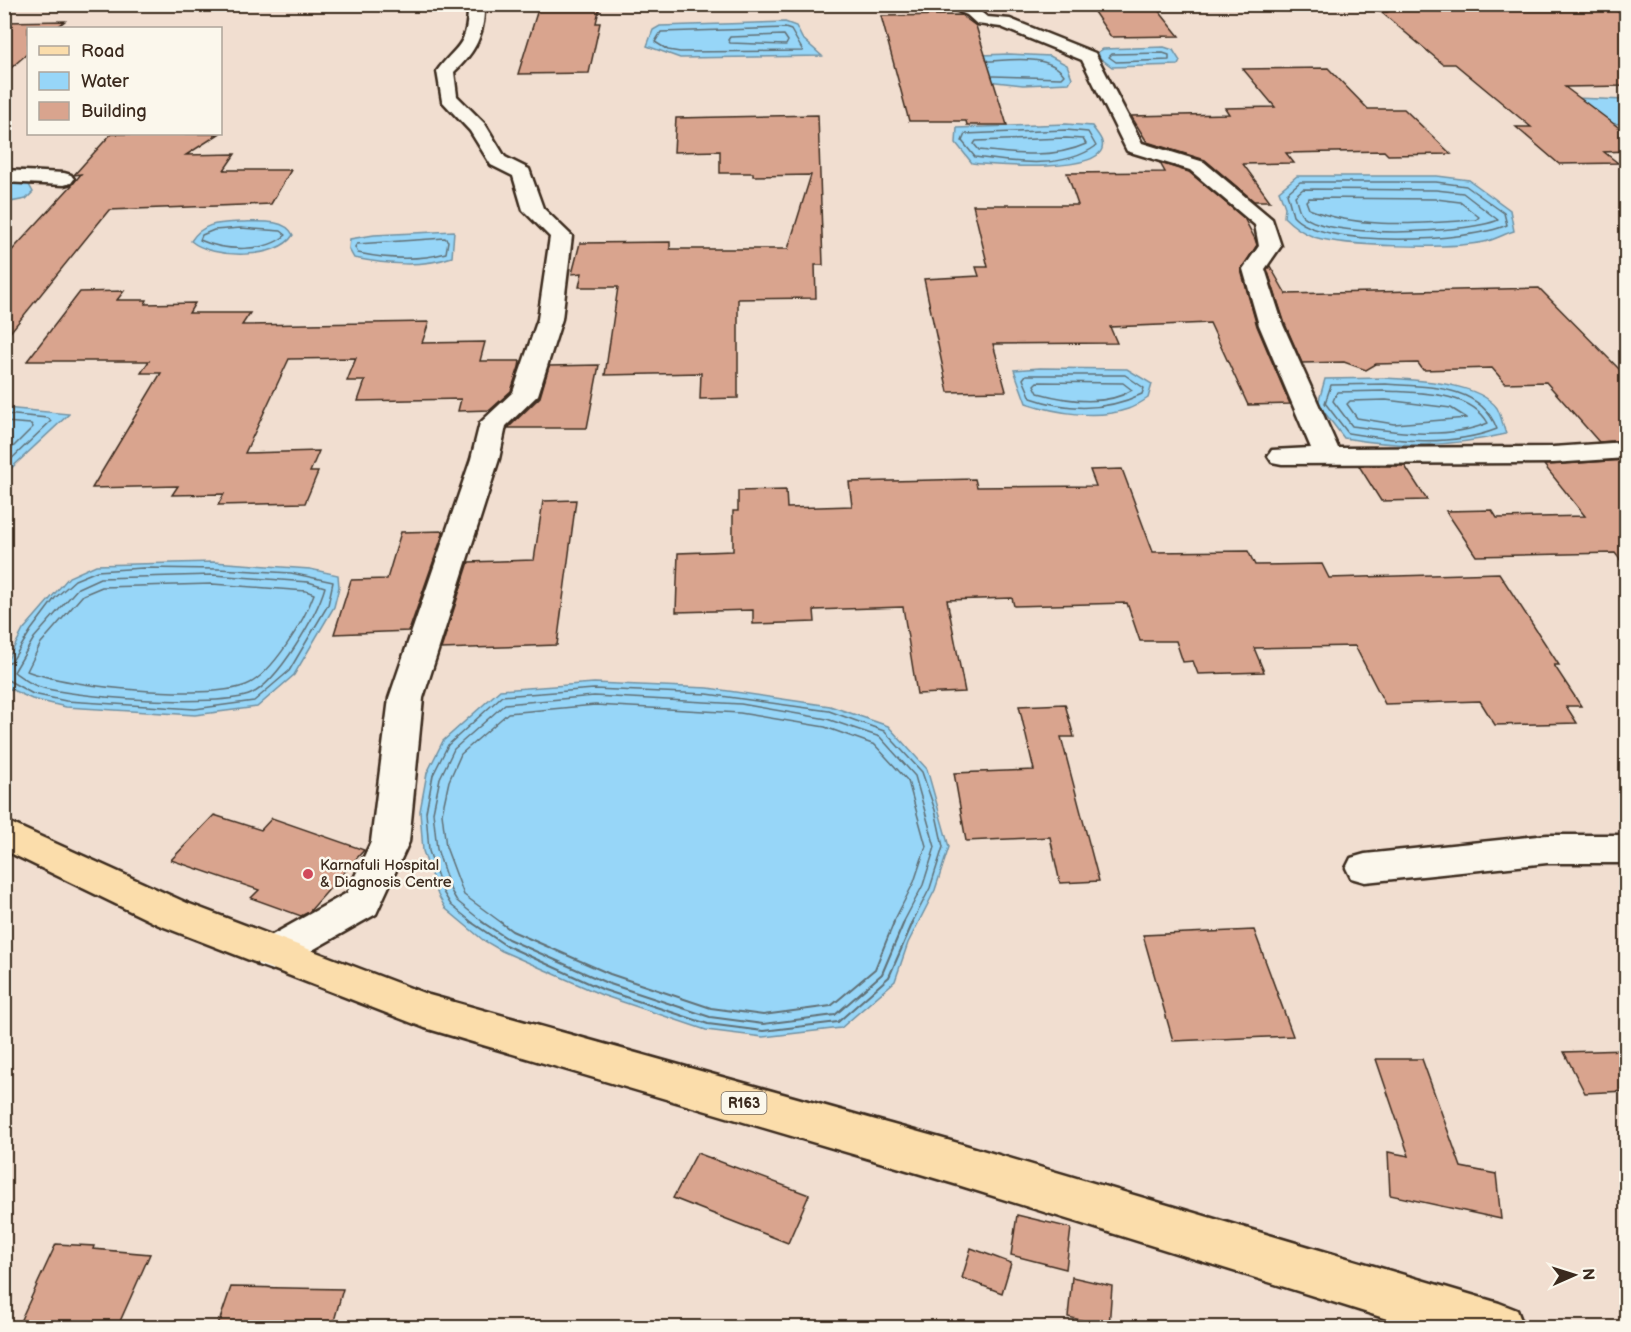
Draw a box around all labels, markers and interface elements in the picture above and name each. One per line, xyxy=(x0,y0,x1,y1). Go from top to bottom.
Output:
legend xyxy=(27,27,222,135)
text: Road xyxy=(81,41,125,62)
text: Water xyxy=(81,71,129,92)
text: Building xyxy=(81,101,147,122)
place label: Karnafuli Hospital & Diagnosis Centre xyxy=(320,856,452,892)
marker: Karnafuli Hospital & Diagnosis Centre xyxy=(301,867,315,881)
road number: R163 xyxy=(722,1092,766,1114)
north arrow xyxy=(1544,1245,1604,1305)
text: N xyxy=(1578,1268,1597,1281)

